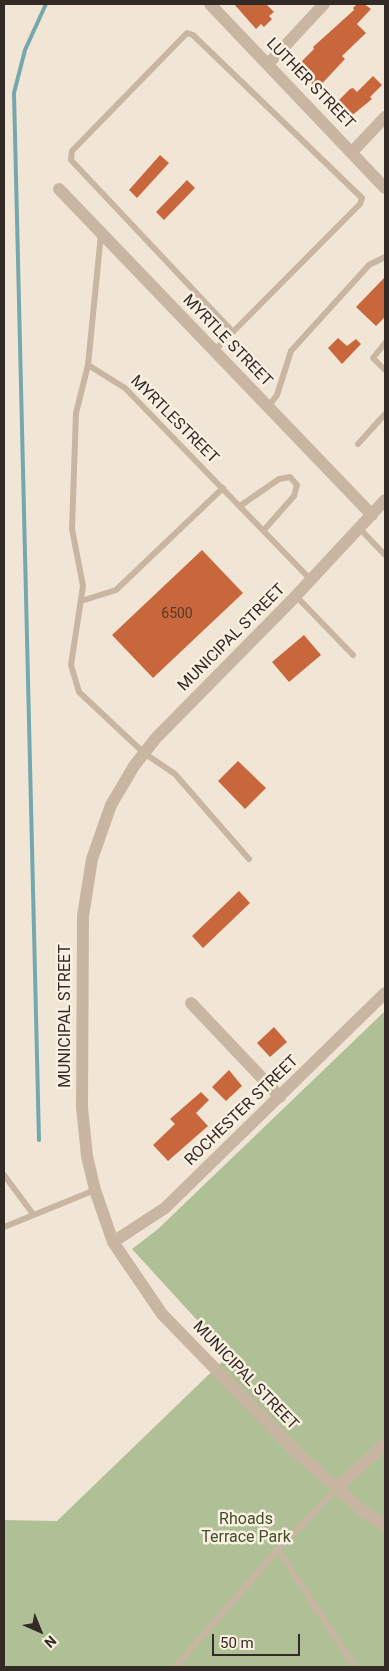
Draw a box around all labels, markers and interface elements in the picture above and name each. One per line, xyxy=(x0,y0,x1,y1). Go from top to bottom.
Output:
street label: LUTHER STREET xyxy=(262,34,358,134)
street label: MYRTLE STREET xyxy=(178,291,276,391)
street label: MYRTLESTREET xyxy=(126,372,222,468)
street label: MUNICIPAL STREET xyxy=(174,580,290,696)
house number: 6500 xyxy=(161,606,193,622)
street label: MUNICIPAL STREET xyxy=(56,944,76,1088)
street label: ROCHESTER STREET xyxy=(181,1052,303,1170)
street label: MUNICIPAL STREET xyxy=(188,1318,302,1434)
park label: Rhoads Terrace Park xyxy=(201,1510,291,1548)
north arrow xyxy=(15,1606,65,1656)
scale bar xyxy=(214,1624,302,1656)
text: N xyxy=(41,1633,60,1651)
text: 50 m xyxy=(220,1634,254,1652)

